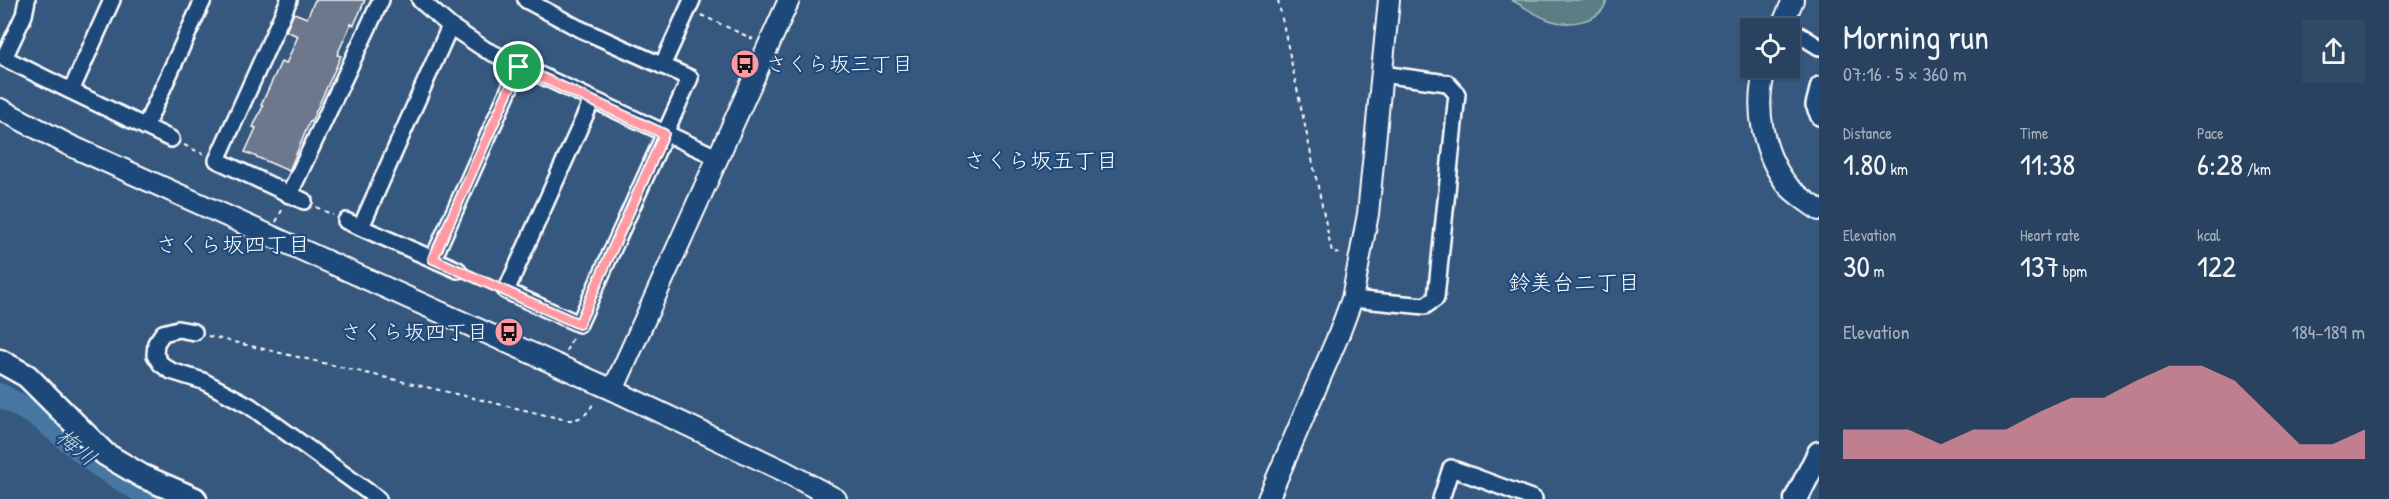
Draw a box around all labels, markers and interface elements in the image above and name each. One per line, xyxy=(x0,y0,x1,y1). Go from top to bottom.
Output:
text: Morning run xyxy=(1843,15,1989,59)
map controls xyxy=(1740,18,1800,78)
button: locate xyxy=(1740,18,1800,78)
button: share xyxy=(2302,20,2365,83)
pin xyxy=(493,41,544,92)
bus stop icon: さくら坂三丁目 xyxy=(729,48,761,80)
place label: さくら坂三丁目 xyxy=(766,49,913,78)
icon: arrive xyxy=(502,50,535,83)
text: 07:16 · 5 × 360 m xyxy=(1843,60,1967,87)
text: Distance xyxy=(1843,122,1892,144)
text: Time xyxy=(2020,122,2048,144)
text: Pace xyxy=(2197,122,2224,144)
text: 1.80 xyxy=(1843,144,1887,184)
text: 11:38 xyxy=(2020,144,2075,184)
text: 6:28 xyxy=(2197,144,2243,184)
district label: さくら坂五丁目 xyxy=(964,145,1118,175)
text: km xyxy=(1887,158,1908,180)
text: /km xyxy=(2243,158,2271,180)
text: Elevation xyxy=(1843,224,1896,246)
text: Heart rate xyxy=(2020,224,2080,246)
text: kcal xyxy=(2197,224,2220,246)
district label: さくら坂四丁目 xyxy=(156,229,310,259)
text: 30 xyxy=(1843,246,1870,286)
text: 137 xyxy=(2020,246,2059,286)
text: 122 xyxy=(2197,246,2236,286)
text: m xyxy=(1870,260,1884,282)
text: bpm xyxy=(2059,260,2087,282)
district label: 鈴美台二丁目 xyxy=(1508,267,1640,297)
bus stop icon: さくら坂四丁目 xyxy=(493,316,525,348)
place label: さくら坂四丁目 xyxy=(341,317,488,346)
text: Elevation xyxy=(1843,318,1909,345)
text: 184–189 m xyxy=(2292,318,2365,345)
water label: 梅川 xyxy=(50,421,104,473)

